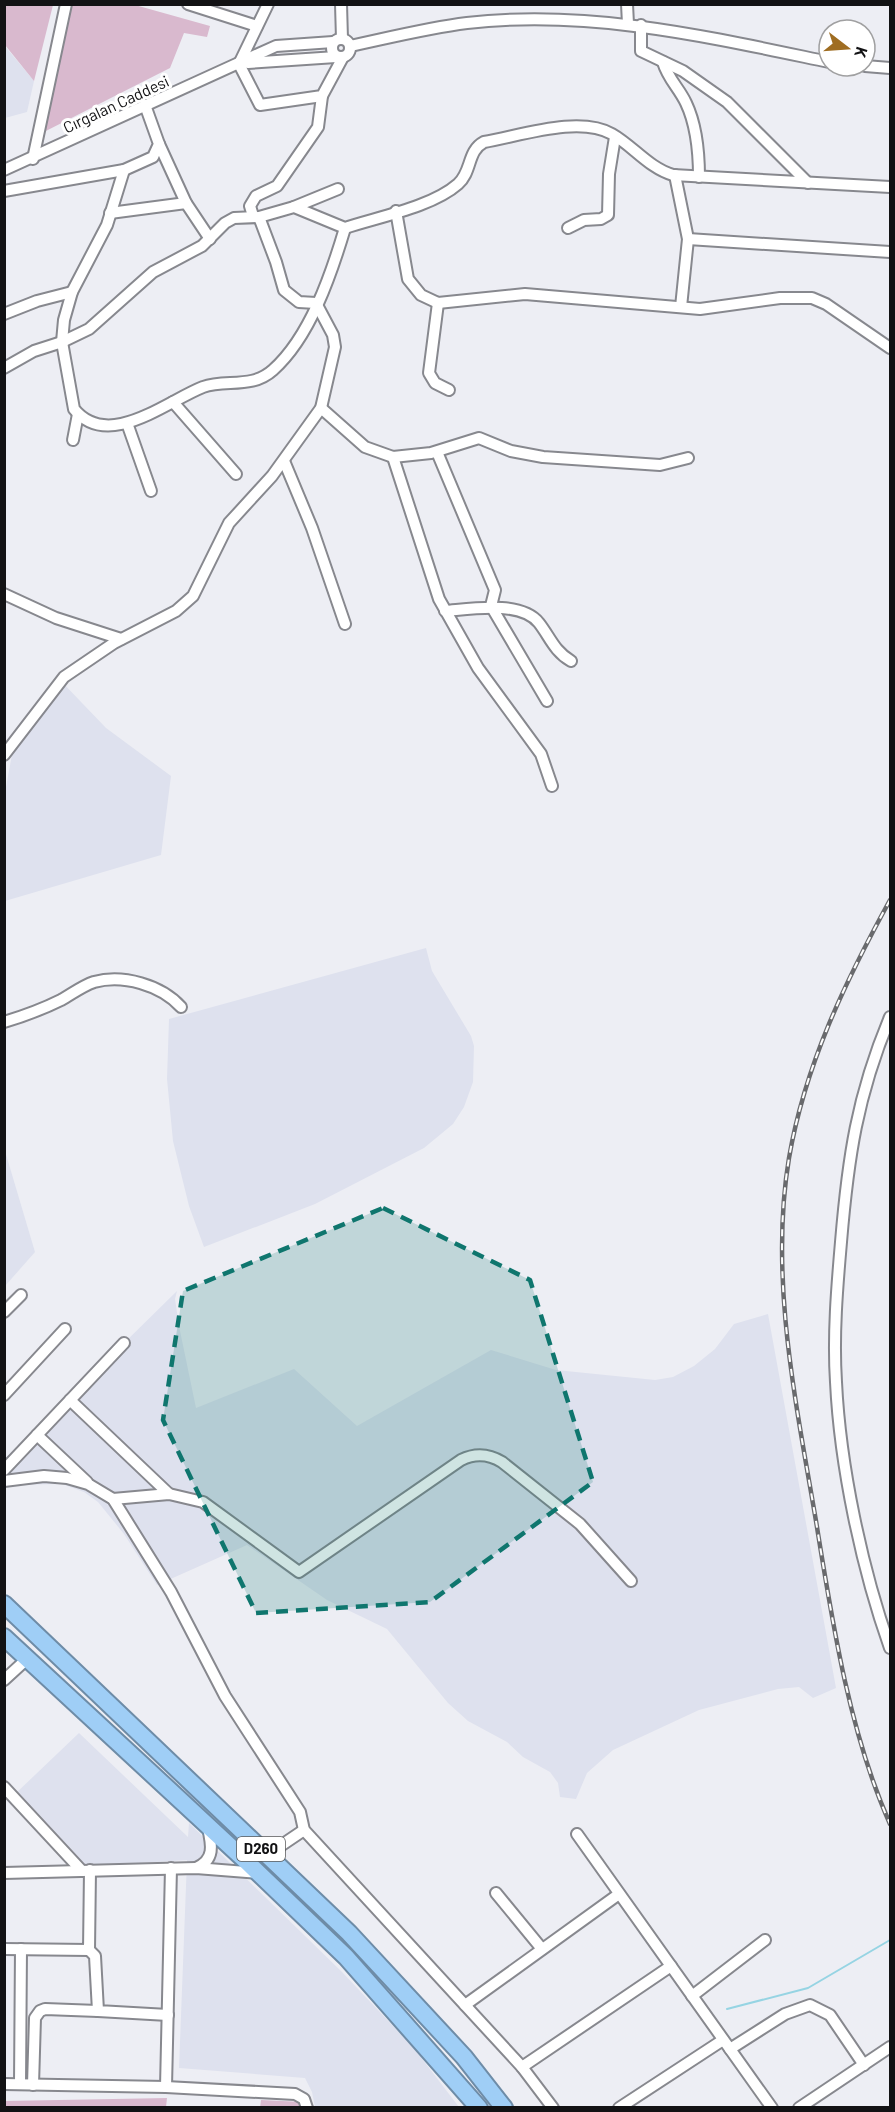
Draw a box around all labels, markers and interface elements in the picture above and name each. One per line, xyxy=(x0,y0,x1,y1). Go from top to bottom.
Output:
north arrow xyxy=(817,18,877,78)
text: K xyxy=(851,45,872,60)
street label: Cırgalan Caddesi xyxy=(60,71,172,136)
road number: D260 xyxy=(237,1837,285,1861)

